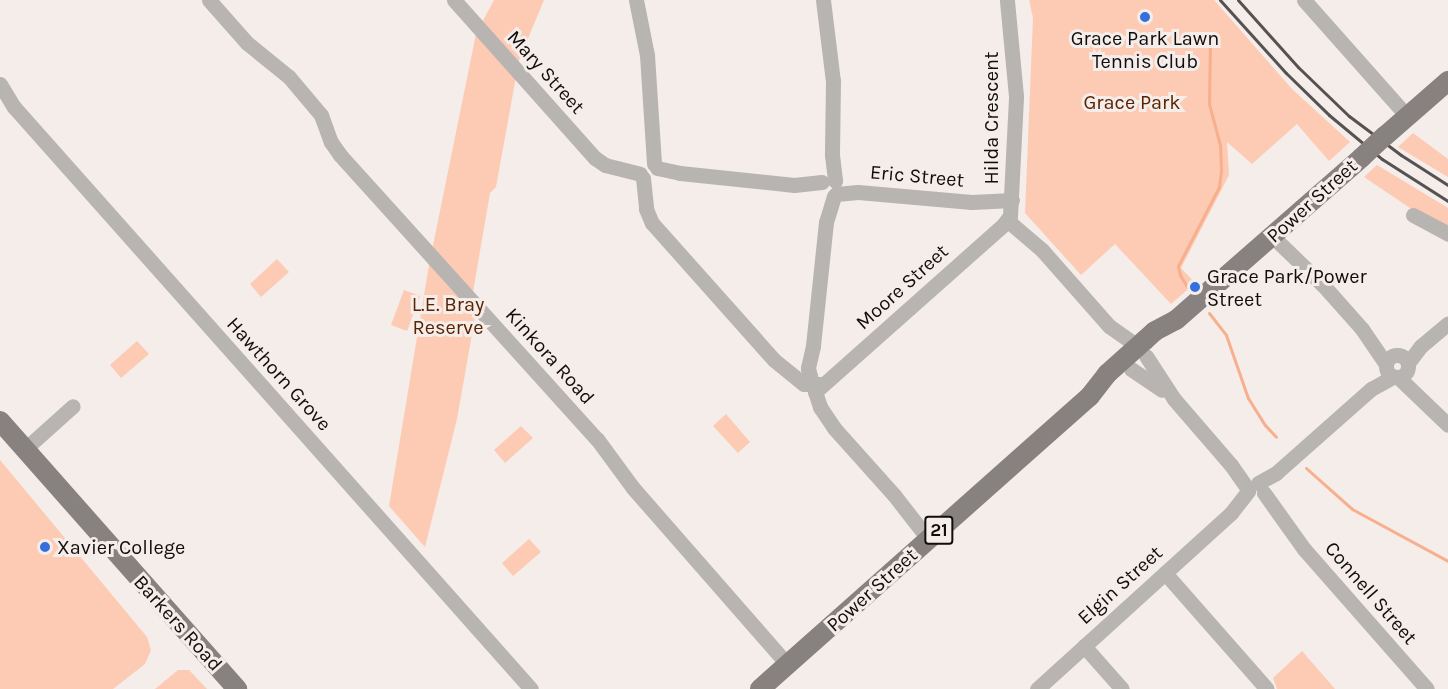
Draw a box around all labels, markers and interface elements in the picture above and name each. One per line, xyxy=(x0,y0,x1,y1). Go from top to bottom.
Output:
marker: Grace Park Lawn Tennis Club xyxy=(1138,10,1152,24)
street label: Mary Street xyxy=(502,25,590,119)
place label: Grace Park Lawn Tennis Club xyxy=(1071,27,1219,74)
street label: Hilda Crescent xyxy=(979,52,1003,184)
park label: Grace Park xyxy=(1083,90,1181,114)
street label: Power Street xyxy=(1262,154,1362,248)
street label: Eric Street xyxy=(869,160,965,192)
street label: Moore Street xyxy=(851,239,953,335)
place label: Grace Park/Power Street xyxy=(1207,264,1367,311)
marker: Grace Park/Power Street xyxy=(1188,280,1202,294)
park label: L.E. Bray Reserve xyxy=(412,292,484,339)
street label: Kinkora Road xyxy=(500,303,600,409)
street label: Hawthorn Grove xyxy=(222,312,336,436)
road number: 21 xyxy=(924,515,954,545)
place label: Xavier College xyxy=(57,535,185,559)
street label: Connell Street xyxy=(1320,537,1422,649)
marker: Xavier College xyxy=(38,540,52,554)
street label: Elgin Street xyxy=(1073,541,1167,629)
street label: Power Street xyxy=(822,543,922,637)
street label: Barkers Road xyxy=(129,570,227,676)

